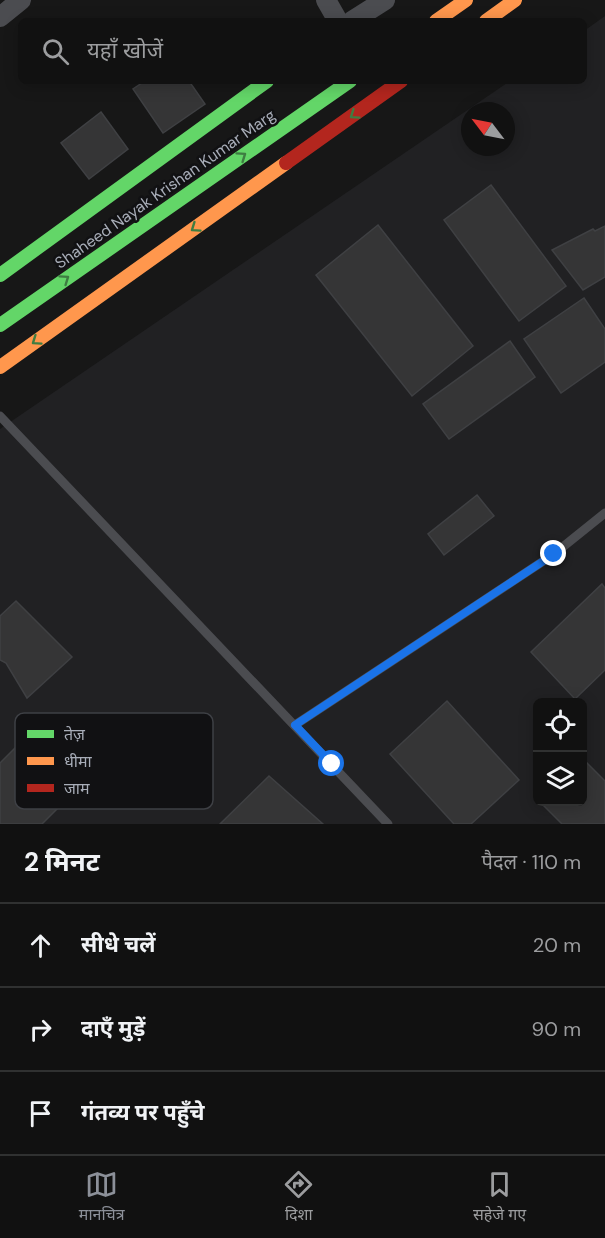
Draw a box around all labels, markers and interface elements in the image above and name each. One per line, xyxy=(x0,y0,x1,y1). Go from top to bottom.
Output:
search box xyxy=(18,18,587,84)
icon: search xyxy=(39,35,72,68)
text: यहाँ खोजें xyxy=(87,36,163,65)
north arrow xyxy=(461,102,515,156)
street label: Shaheed Nayak Krishan Kumar Marg xyxy=(51,105,279,273)
one-way arrow xyxy=(349,108,360,119)
one-way arrow xyxy=(236,152,247,163)
one-way arrow xyxy=(190,221,201,232)
one-way arrow xyxy=(59,275,70,286)
one-way arrow xyxy=(32,334,43,345)
route end xyxy=(540,540,566,566)
map controls xyxy=(533,698,587,806)
button: locate xyxy=(533,698,587,752)
legend xyxy=(15,713,213,809)
text: तेज़ xyxy=(64,724,86,745)
route start xyxy=(318,750,344,776)
text: धीमा xyxy=(64,751,93,772)
button: layers xyxy=(533,752,587,806)
text: जाम xyxy=(64,778,90,799)
text: 2 मिनट xyxy=(24,845,100,879)
text: पैदल · 110 m xyxy=(482,849,581,875)
icon: ahead xyxy=(24,929,57,962)
text: सीधे चलें xyxy=(81,930,156,959)
text: 20 m xyxy=(533,932,581,958)
icon: right xyxy=(24,1013,57,1046)
text: दाएँ मुड़ें xyxy=(81,1014,145,1043)
text: 90 m xyxy=(532,1016,581,1042)
icon: arrive xyxy=(24,1097,57,1130)
text: गंतव्य पर पहुँचे xyxy=(81,1098,204,1127)
tab: मानचित्र xyxy=(79,1168,125,1227)
tab: दिशा xyxy=(282,1168,315,1227)
tab: सहेजे गए xyxy=(473,1168,526,1227)

